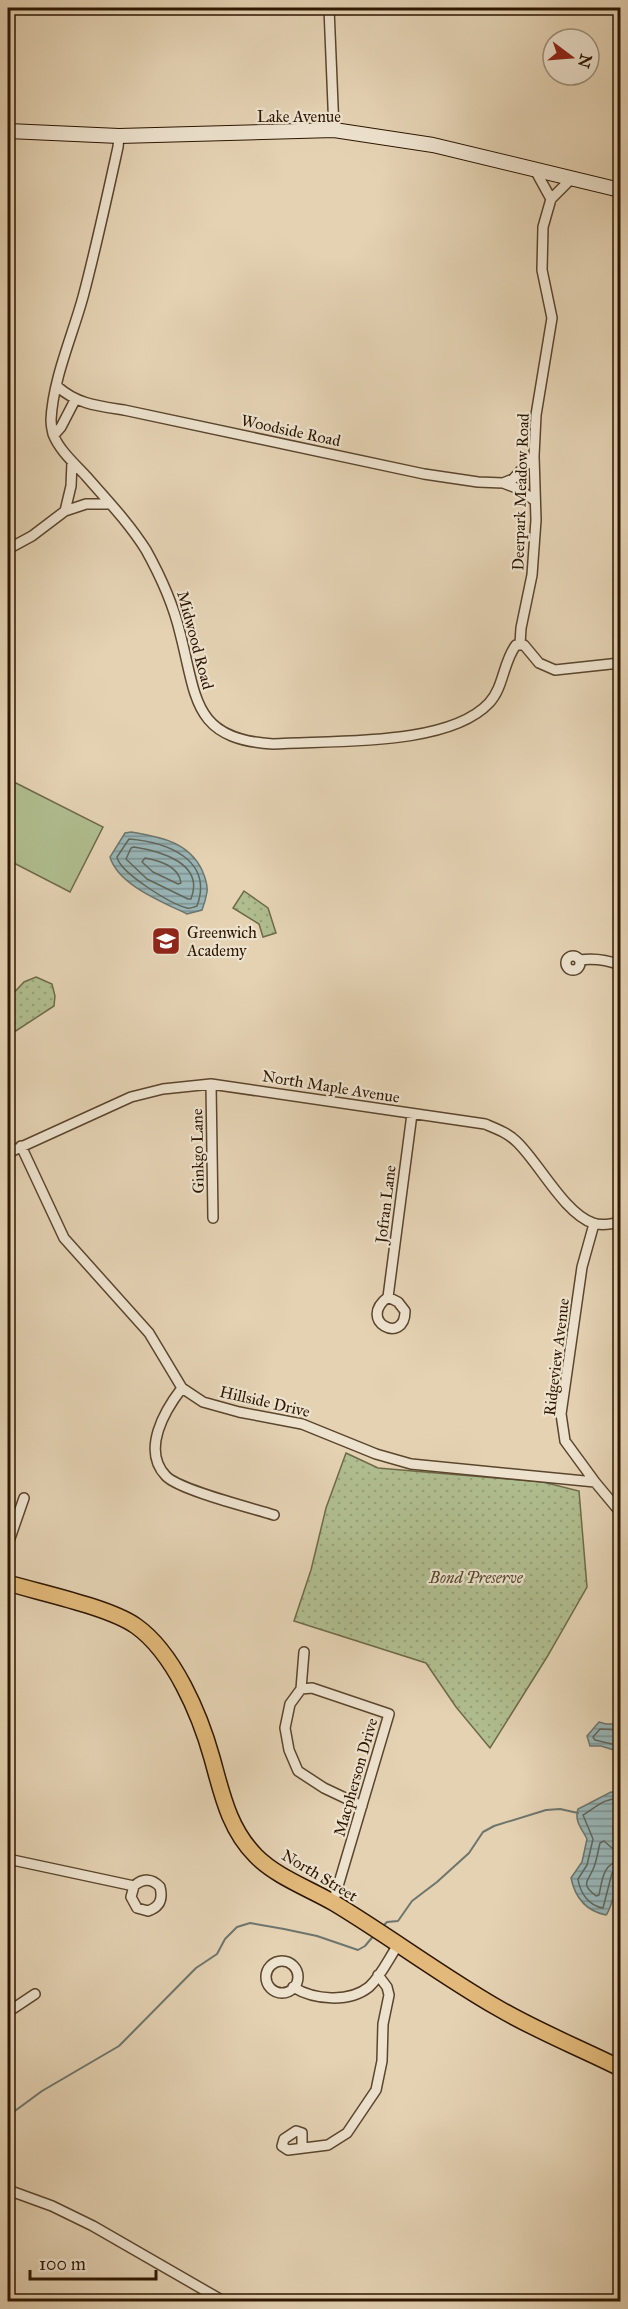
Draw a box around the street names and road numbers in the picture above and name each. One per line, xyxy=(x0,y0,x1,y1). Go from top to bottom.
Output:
street label: Lake Avenue xyxy=(257,107,341,126)
street label: Woodside Road xyxy=(239,411,342,450)
street label: Deerpark Meadow Road xyxy=(508,413,533,571)
street label: Midwood Road xyxy=(173,589,218,691)
street label: North Maple Avenue xyxy=(261,1066,401,1107)
street label: Ginkgo Lane xyxy=(187,1108,209,1194)
street label: Jofran Lane xyxy=(371,1164,401,1246)
street label: Ridgeview Avenue xyxy=(540,1297,574,1417)
street label: Hillside Drive xyxy=(218,1382,312,1421)
street label: Macpherson Drive xyxy=(329,1715,382,1839)
street label: North Street xyxy=(278,1845,361,1906)

